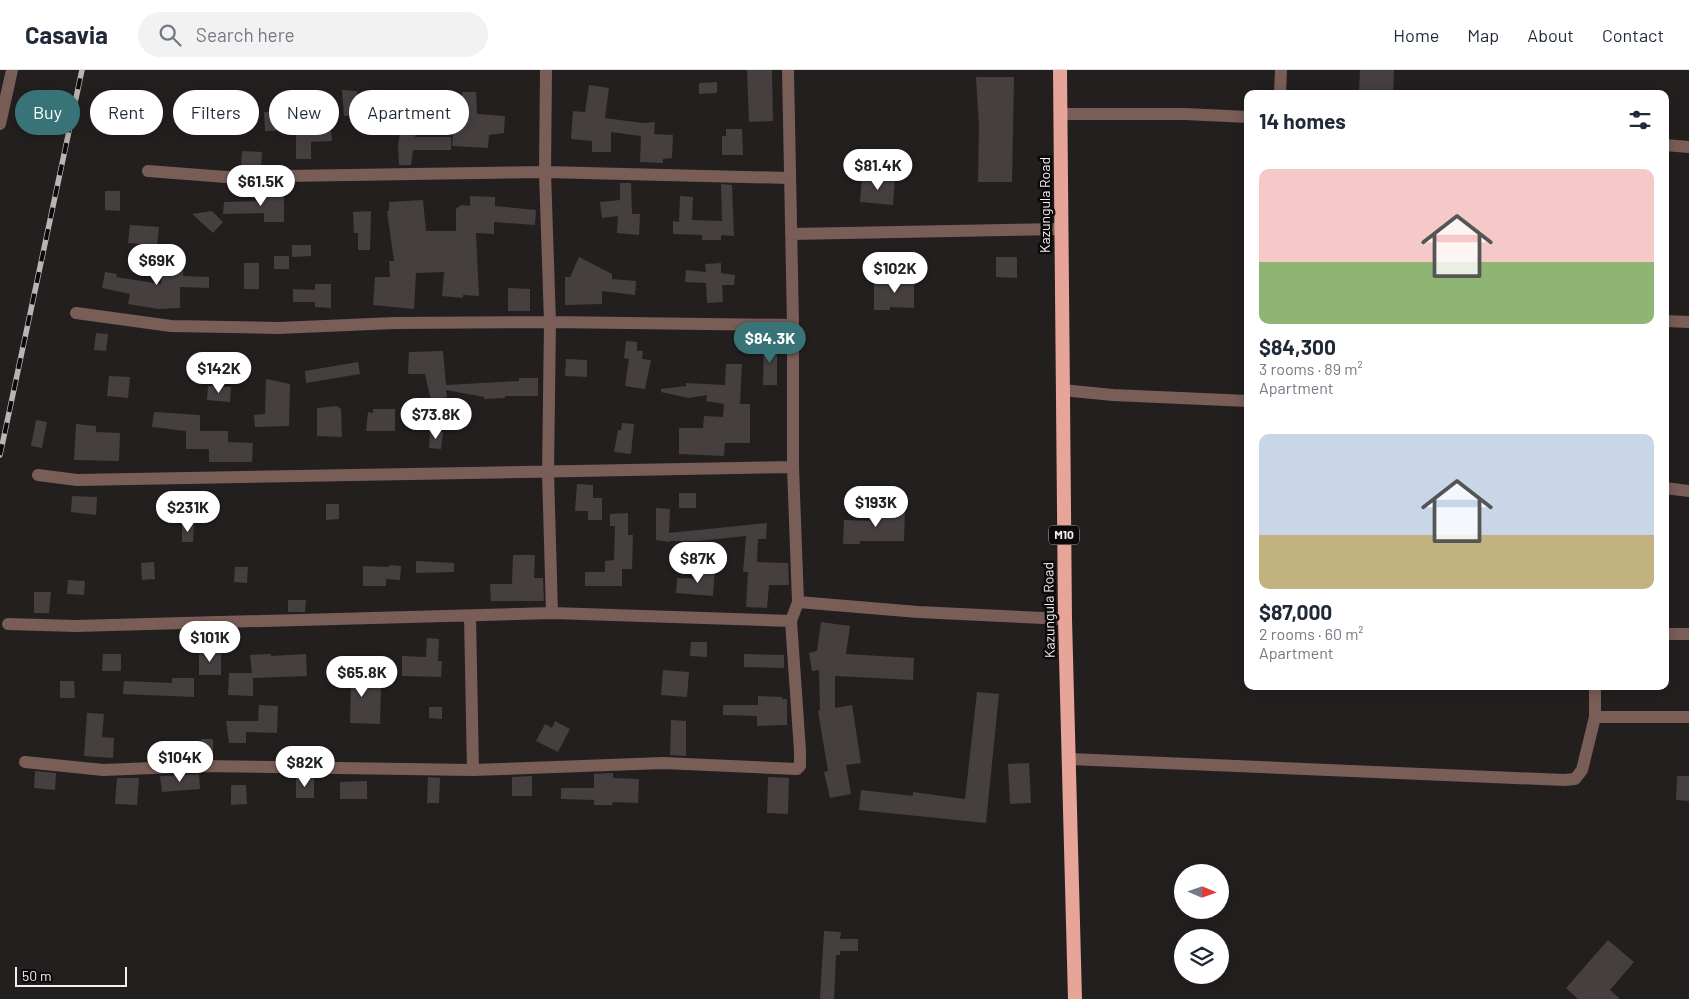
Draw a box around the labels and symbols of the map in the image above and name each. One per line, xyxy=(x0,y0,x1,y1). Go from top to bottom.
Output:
pin: $81.4K xyxy=(837,148,919,191)
street label: Kazungula Road xyxy=(1036,157,1053,253)
pin: $61.5K xyxy=(220,164,302,207)
pin: $69K xyxy=(127,244,187,286)
pin: $102K xyxy=(860,252,930,294)
pin: $84.3K xyxy=(729,322,811,364)
pin: $142K xyxy=(184,352,254,394)
pin: $73.8K xyxy=(395,398,477,440)
pin: $193K xyxy=(841,486,911,528)
pin: $231K xyxy=(153,490,223,533)
road number: M10 xyxy=(1049,526,1079,544)
pin: $87K xyxy=(668,542,728,584)
street label: Kazungula Road xyxy=(1039,562,1058,658)
pin: $101K xyxy=(175,620,245,663)
pin: $65.8K xyxy=(321,656,403,698)
pin: $104K xyxy=(145,740,215,783)
pin: $82K xyxy=(275,746,335,788)
north arrow xyxy=(1174,864,1229,919)
scale bar xyxy=(15,964,128,987)

